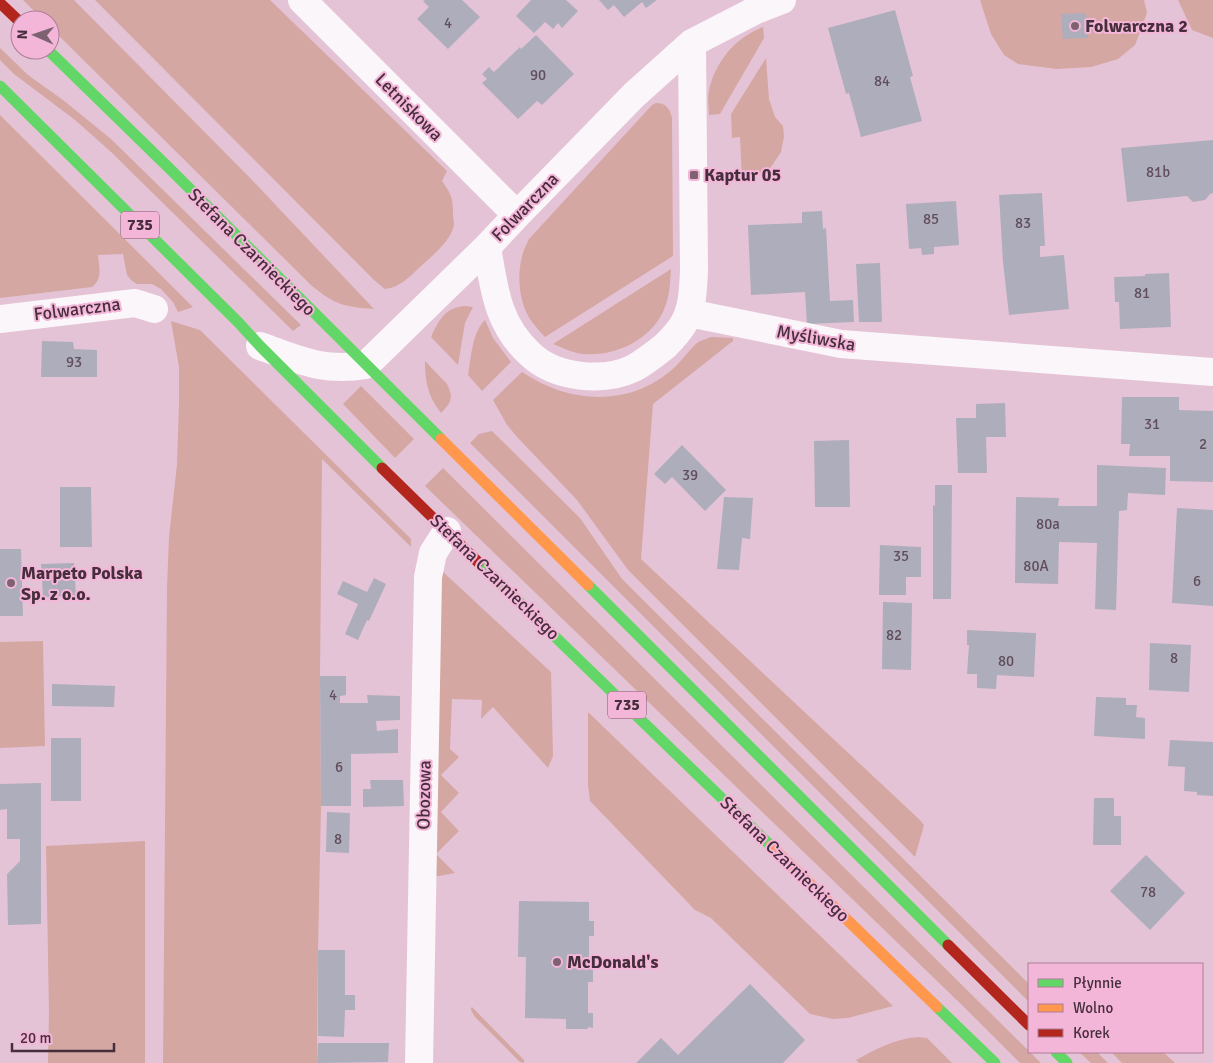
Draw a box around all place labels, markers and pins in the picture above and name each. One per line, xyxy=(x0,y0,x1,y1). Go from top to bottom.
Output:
place label: Folwarczna 2 xyxy=(1085,15,1188,37)
marker: Folwarczna 2 xyxy=(1069,20,1081,32)
place label: Kaptur 05 xyxy=(704,164,781,186)
marker: Kaptur 05 xyxy=(688,169,700,181)
place label: Marpeto Polska Sp. z o.o. xyxy=(21,562,143,605)
marker: Marpeto Polska Sp. z o.o. xyxy=(5,577,17,589)
place label: McDonald's xyxy=(567,951,658,973)
marker: McDonald's xyxy=(551,956,563,968)

